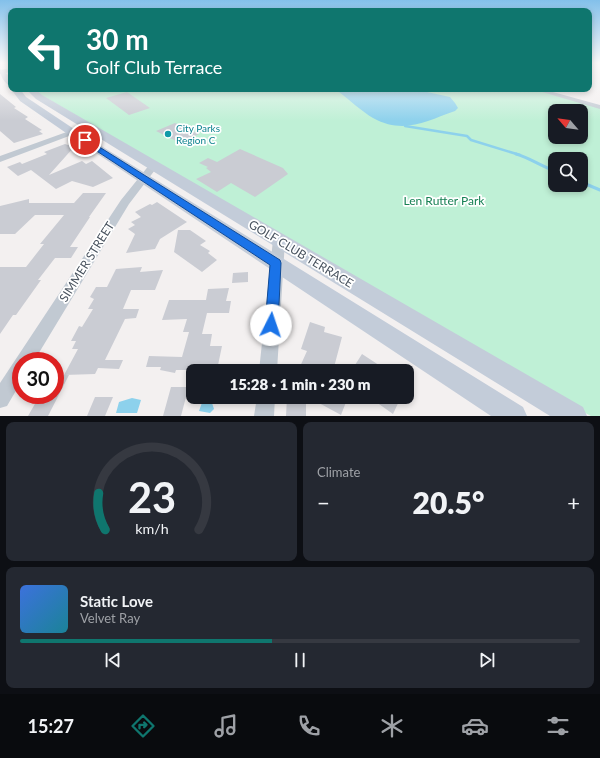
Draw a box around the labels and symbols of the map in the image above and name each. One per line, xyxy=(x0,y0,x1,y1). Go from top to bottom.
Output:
north arrow xyxy=(548,104,588,144)
place label: City Parks Region C xyxy=(176,122,220,146)
pin xyxy=(68,123,102,157)
marker: City Parks Region C xyxy=(163,129,173,139)
park label: Len Rutter Park xyxy=(404,193,485,208)
street label: GOLF CLUB TERRACE xyxy=(246,216,356,291)
street label: SIMMER STREET xyxy=(56,219,117,305)
position arrow xyxy=(250,304,292,346)
speed limit sign: 30 xyxy=(12,352,64,404)

